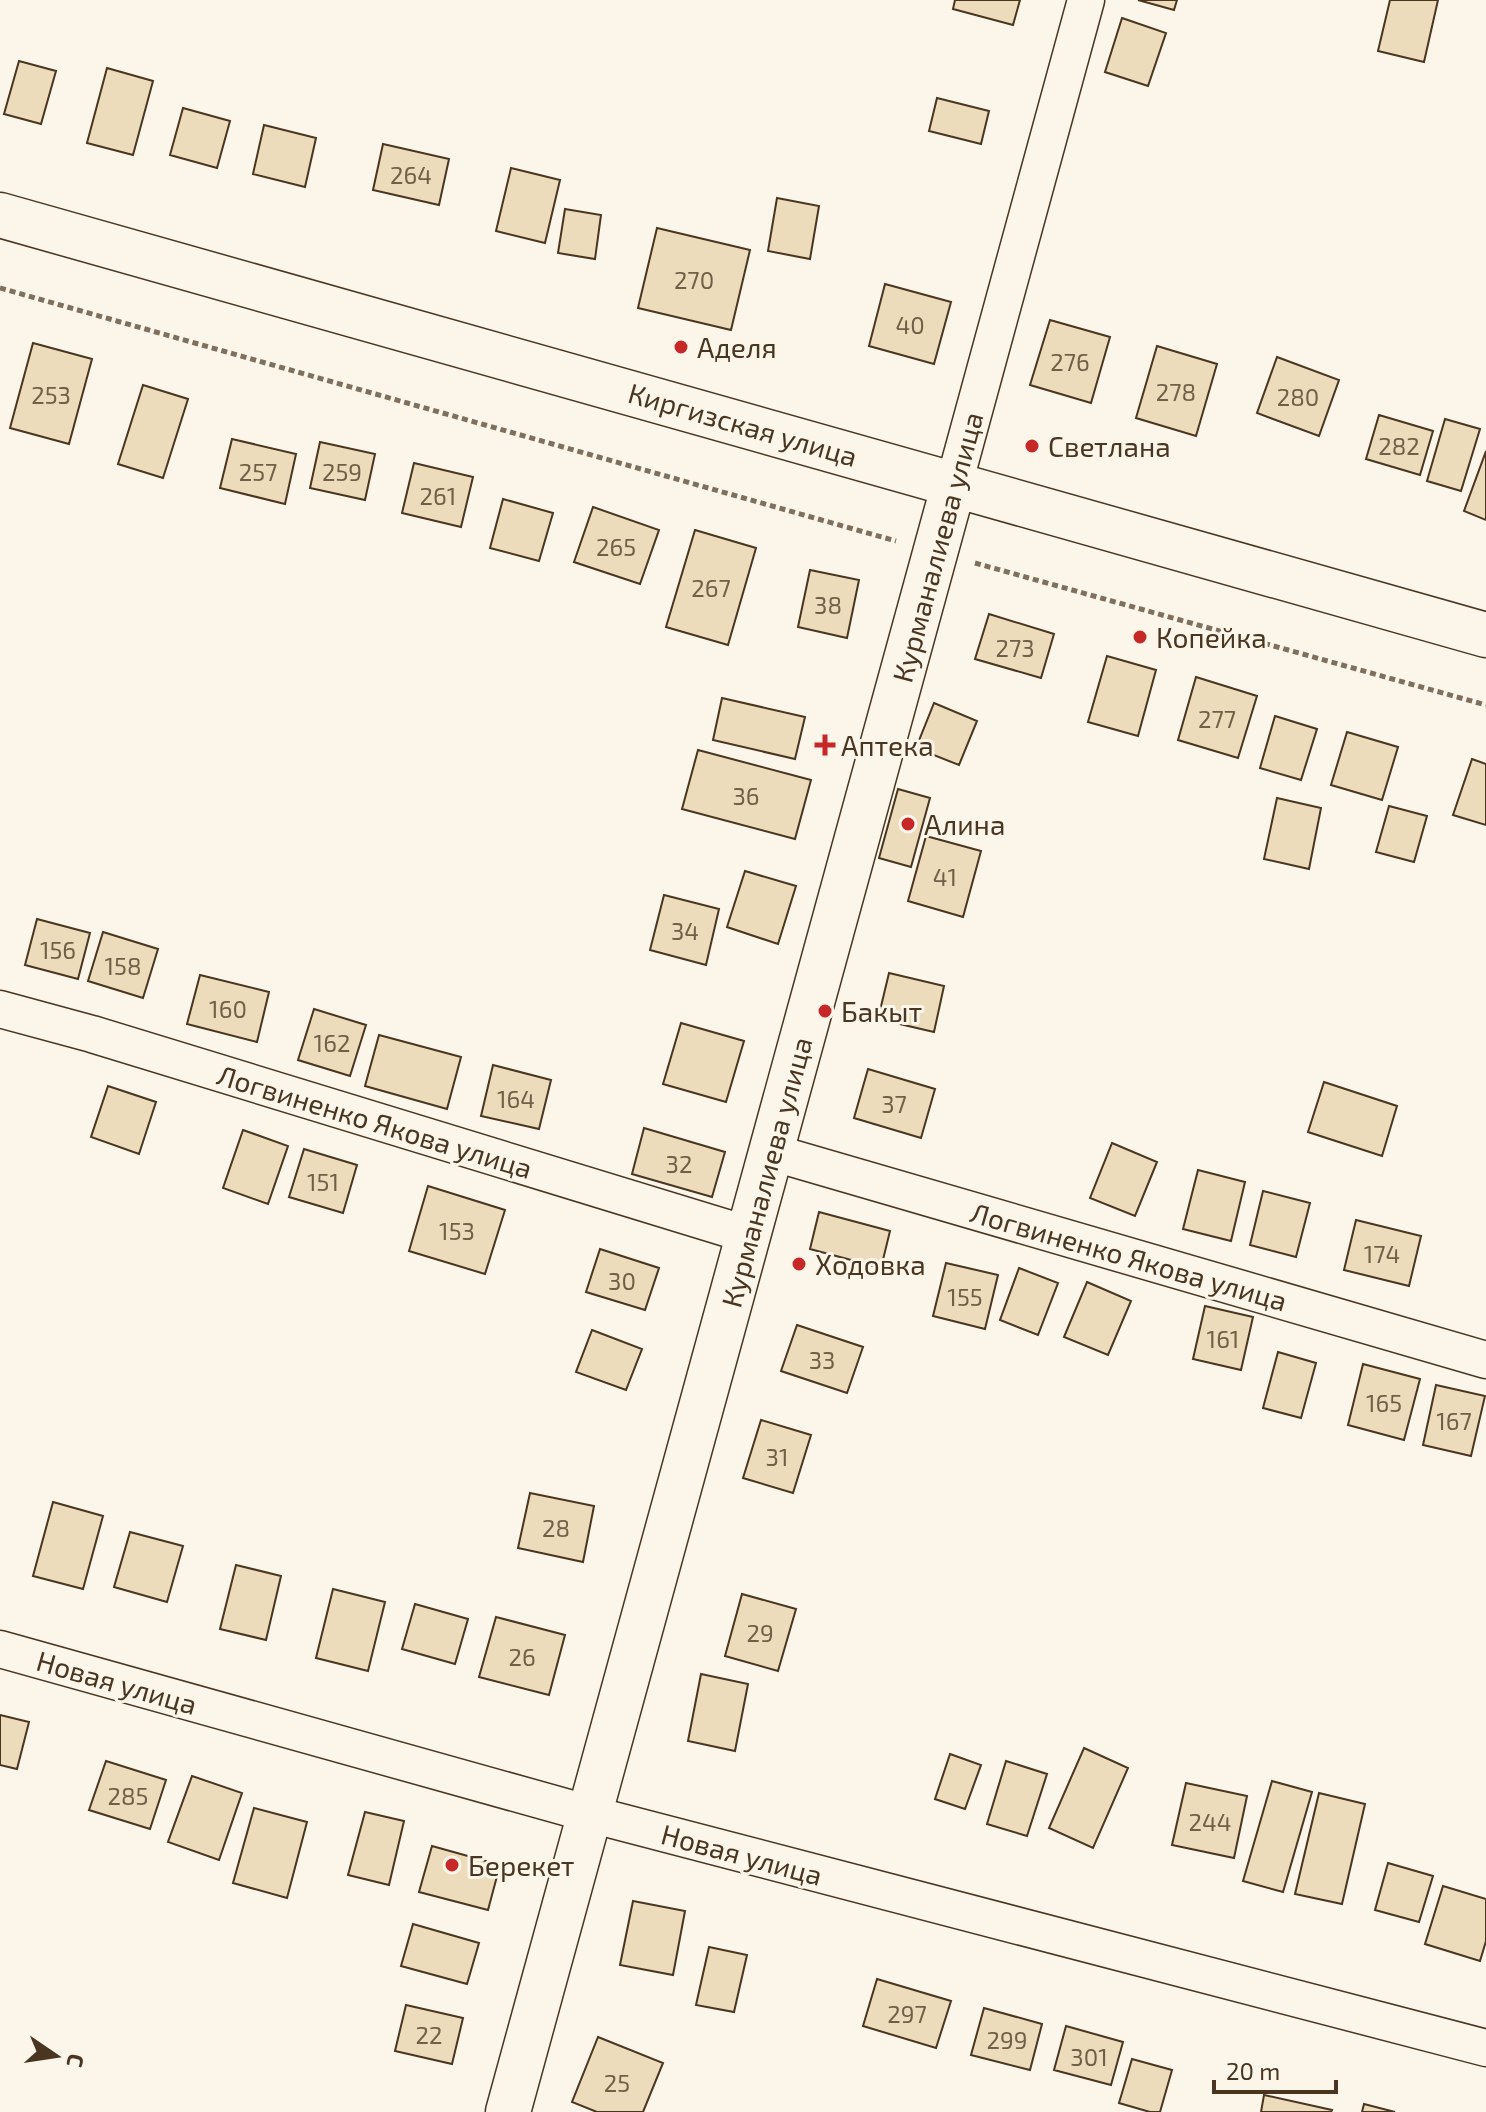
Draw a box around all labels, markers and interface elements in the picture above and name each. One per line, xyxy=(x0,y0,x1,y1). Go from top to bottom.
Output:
house number: 264 xyxy=(390,160,432,189)
house number: 270 xyxy=(674,265,714,294)
house number: 40 xyxy=(895,310,925,339)
place label: Аделя xyxy=(697,330,777,364)
marker: Аделя xyxy=(672,338,690,356)
house number: 276 xyxy=(1050,347,1090,376)
street label: Киргизская улица xyxy=(625,375,861,473)
house number: 278 xyxy=(1156,377,1196,406)
house number: 253 xyxy=(31,380,71,409)
house number: 280 xyxy=(1277,382,1319,411)
street label: Курманалиева улица xyxy=(885,408,989,686)
place label: Светлана xyxy=(1048,429,1171,463)
house number: 282 xyxy=(1378,431,1420,460)
marker: Светлана xyxy=(1023,437,1041,455)
house number: 257 xyxy=(239,457,277,486)
house number: 259 xyxy=(322,457,362,486)
house number: 261 xyxy=(420,481,456,510)
house number: 265 xyxy=(596,532,636,561)
house number: 267 xyxy=(691,573,731,602)
house number: 38 xyxy=(814,590,842,619)
place label: Копейка xyxy=(1156,620,1267,654)
marker: Копейка xyxy=(1131,628,1149,646)
house number: 273 xyxy=(995,633,1035,662)
house number: 277 xyxy=(1198,704,1236,733)
place label: Аптека xyxy=(841,728,934,762)
marker: Аптека xyxy=(816,736,834,754)
house number: 36 xyxy=(732,781,760,810)
place label: Алина xyxy=(924,807,1005,841)
marker: Алина xyxy=(899,815,917,833)
house number: 41 xyxy=(933,862,957,891)
house number: 34 xyxy=(671,916,699,945)
house number: 156 xyxy=(40,935,76,964)
house number: 158 xyxy=(105,951,141,980)
house number: 160 xyxy=(209,994,247,1023)
place label: Бакыт xyxy=(841,994,922,1028)
marker: Бакыт xyxy=(816,1002,834,1020)
house number: 162 xyxy=(314,1028,350,1057)
street label: Курманалиева улица xyxy=(714,1033,818,1311)
street label: Логвиненко Якова улица xyxy=(213,1057,537,1185)
house number: 164 xyxy=(497,1084,535,1113)
house number: 37 xyxy=(881,1089,907,1118)
house number: 32 xyxy=(666,1149,692,1178)
house number: 151 xyxy=(307,1167,339,1196)
street label: Логвиненко Якова улица xyxy=(967,1195,1291,1317)
house number: 153 xyxy=(439,1216,475,1245)
house number: 174 xyxy=(1364,1239,1400,1268)
place label: Ходовка xyxy=(815,1247,926,1281)
marker: Ходовка xyxy=(790,1255,808,1273)
house number: 30 xyxy=(608,1266,636,1295)
house number: 155 xyxy=(947,1282,983,1311)
house number: 161 xyxy=(1207,1324,1239,1353)
house number: 33 xyxy=(809,1345,835,1374)
house number: 165 xyxy=(1366,1388,1402,1417)
house number: 167 xyxy=(1436,1406,1472,1435)
house number: 31 xyxy=(766,1442,788,1471)
house number: 28 xyxy=(542,1513,570,1542)
house number: 29 xyxy=(746,1618,774,1647)
house number: 26 xyxy=(508,1642,536,1671)
street label: Новая улица xyxy=(33,1643,201,1721)
house number: 285 xyxy=(108,1781,148,1810)
house number: 244 xyxy=(1188,1807,1232,1836)
street label: Новая улица xyxy=(658,1816,826,1892)
place label: Берекет xyxy=(468,1848,575,1882)
marker: Берекет xyxy=(443,1856,461,1874)
house number: 297 xyxy=(887,1999,927,2028)
north arrow xyxy=(16,2016,96,2096)
house number: 22 xyxy=(416,2020,442,2049)
house number: 299 xyxy=(987,2025,1027,2054)
house number: 301 xyxy=(1070,2042,1108,2071)
scale bar xyxy=(1214,2044,1336,2094)
text: С xyxy=(62,2051,91,2070)
text: 20 m xyxy=(1226,2056,1280,2085)
house number: 25 xyxy=(604,2068,630,2097)

